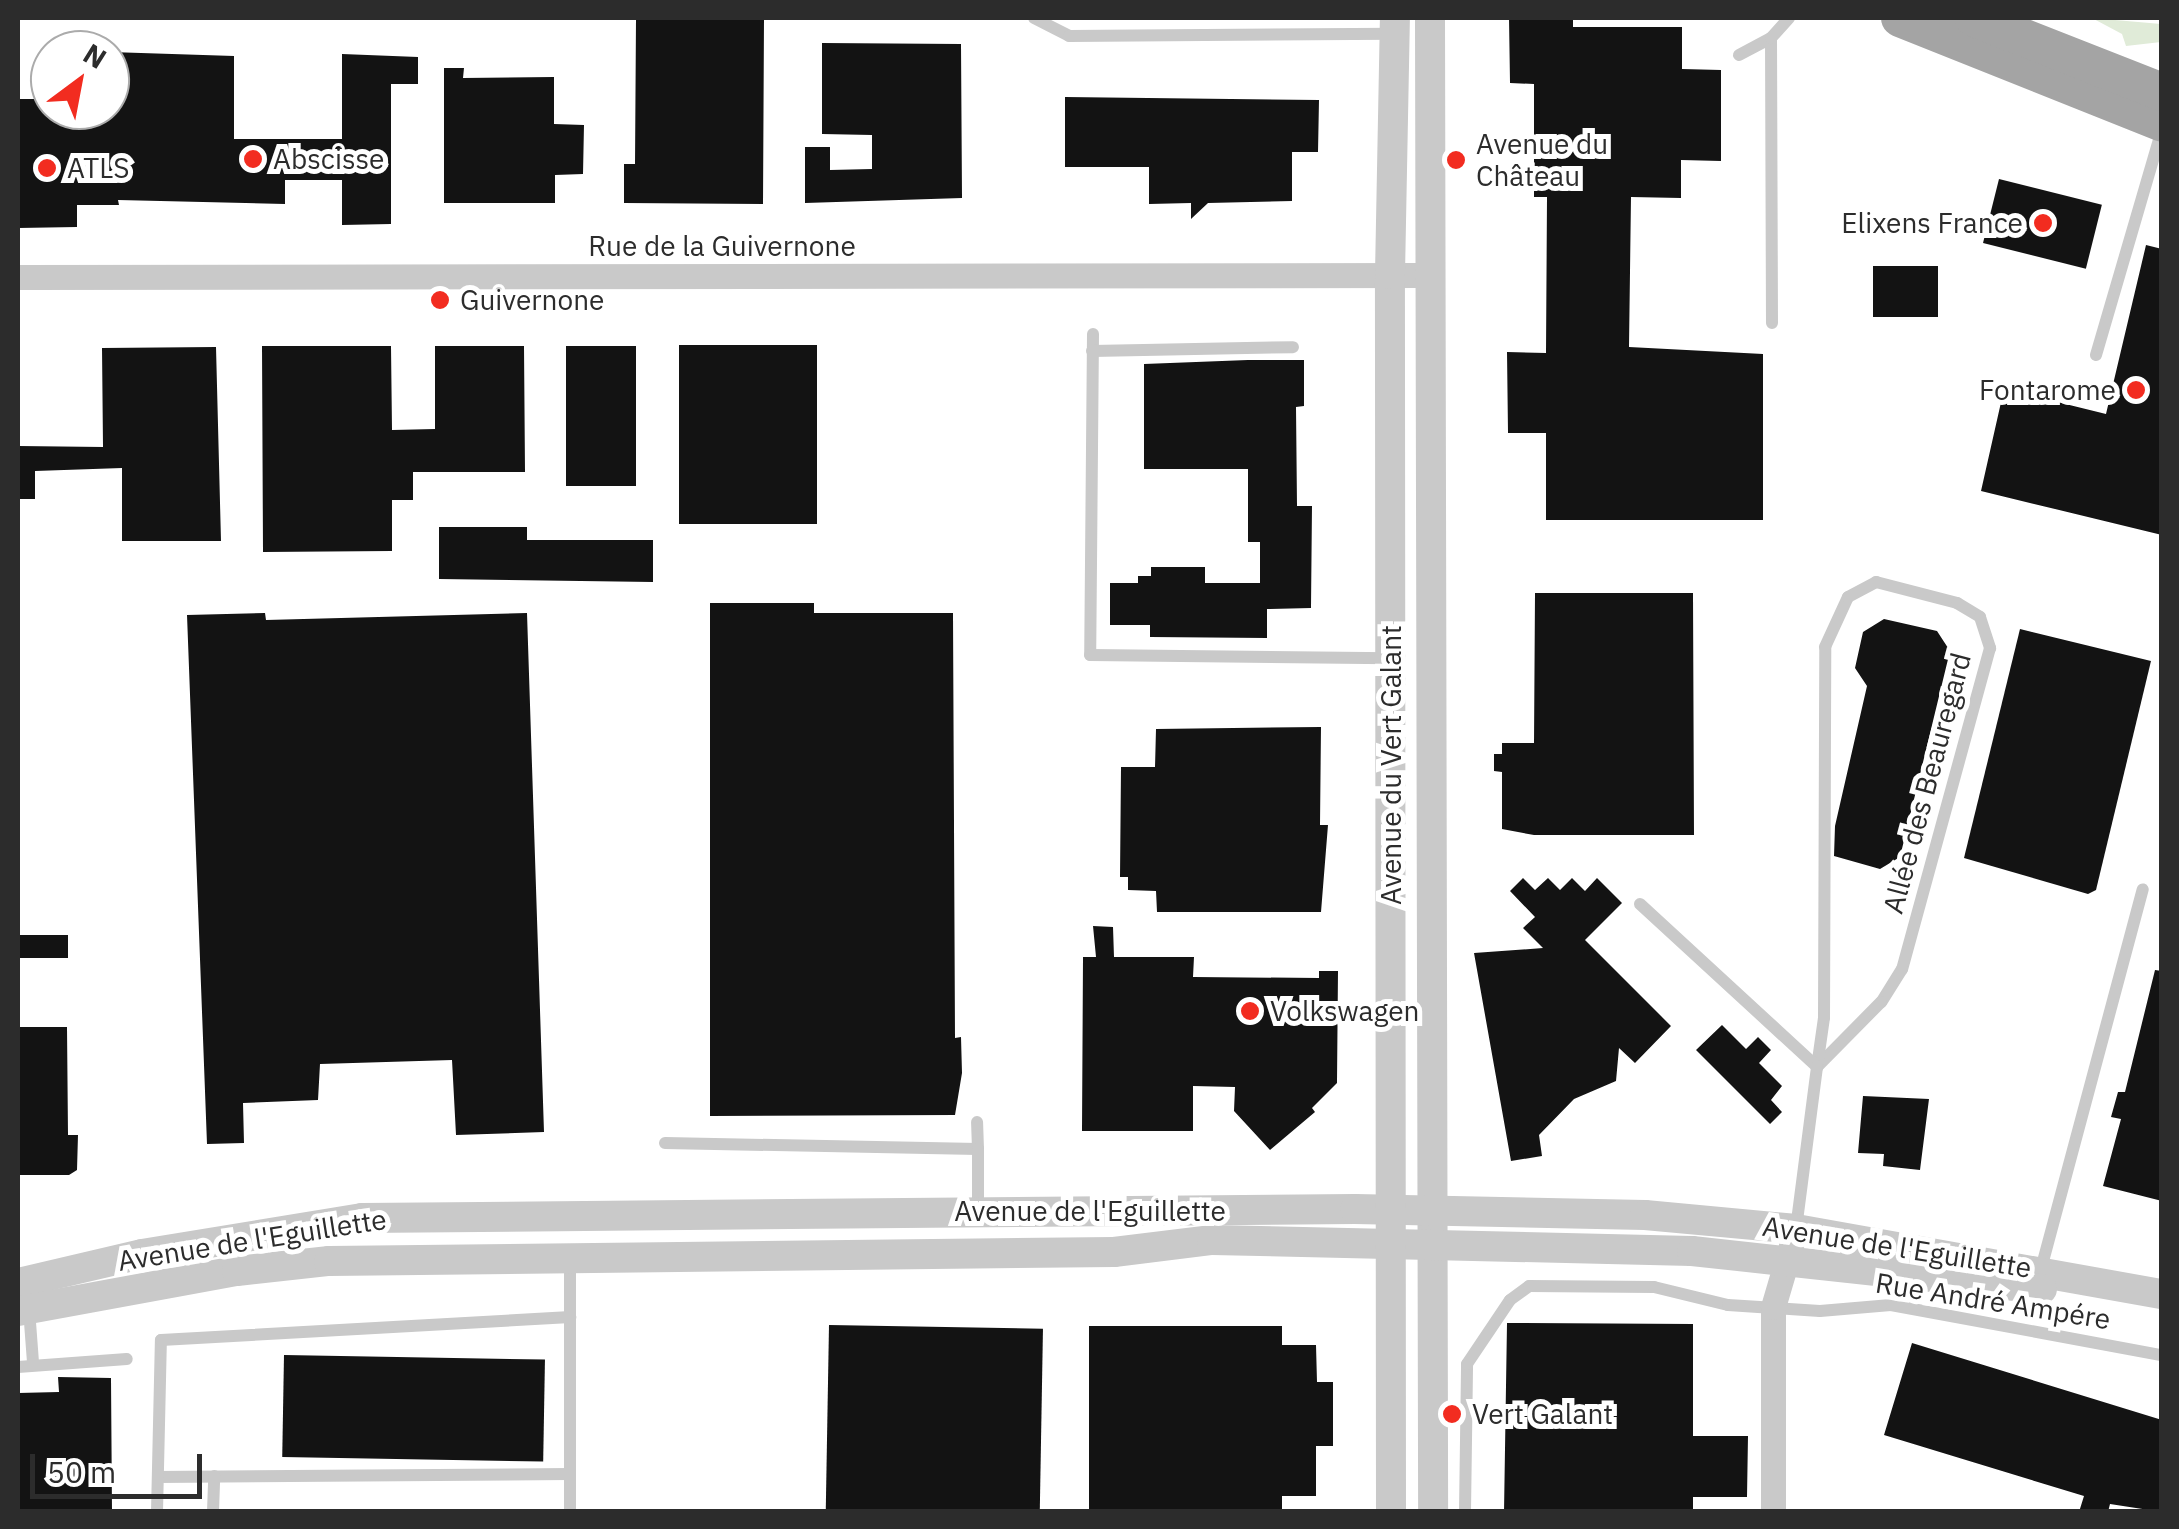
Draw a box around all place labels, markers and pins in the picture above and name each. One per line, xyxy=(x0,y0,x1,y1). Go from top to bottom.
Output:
place label: Avenue du Château xyxy=(1476,127,1608,193)
place label: Abscisse xyxy=(273,142,384,176)
marker: Abscisse xyxy=(242,148,264,170)
marker: Avenue du Château xyxy=(1445,149,1467,171)
place label: ATLS xyxy=(67,151,129,185)
marker: ATLS xyxy=(36,157,58,179)
place label: Elixens France xyxy=(1841,206,2023,240)
marker: Elixens France xyxy=(2032,212,2054,234)
place label: Guivernone xyxy=(460,283,604,317)
marker: Guivernone xyxy=(429,289,451,311)
place label: Fontarome xyxy=(1979,373,2116,407)
marker: Fontarome xyxy=(2125,379,2147,401)
place label: Volkswagen xyxy=(1270,994,1419,1028)
marker: Volkswagen xyxy=(1239,1000,1261,1022)
place label: Vert Galant xyxy=(1472,1397,1613,1431)
marker: Vert Galant xyxy=(1441,1403,1463,1425)

